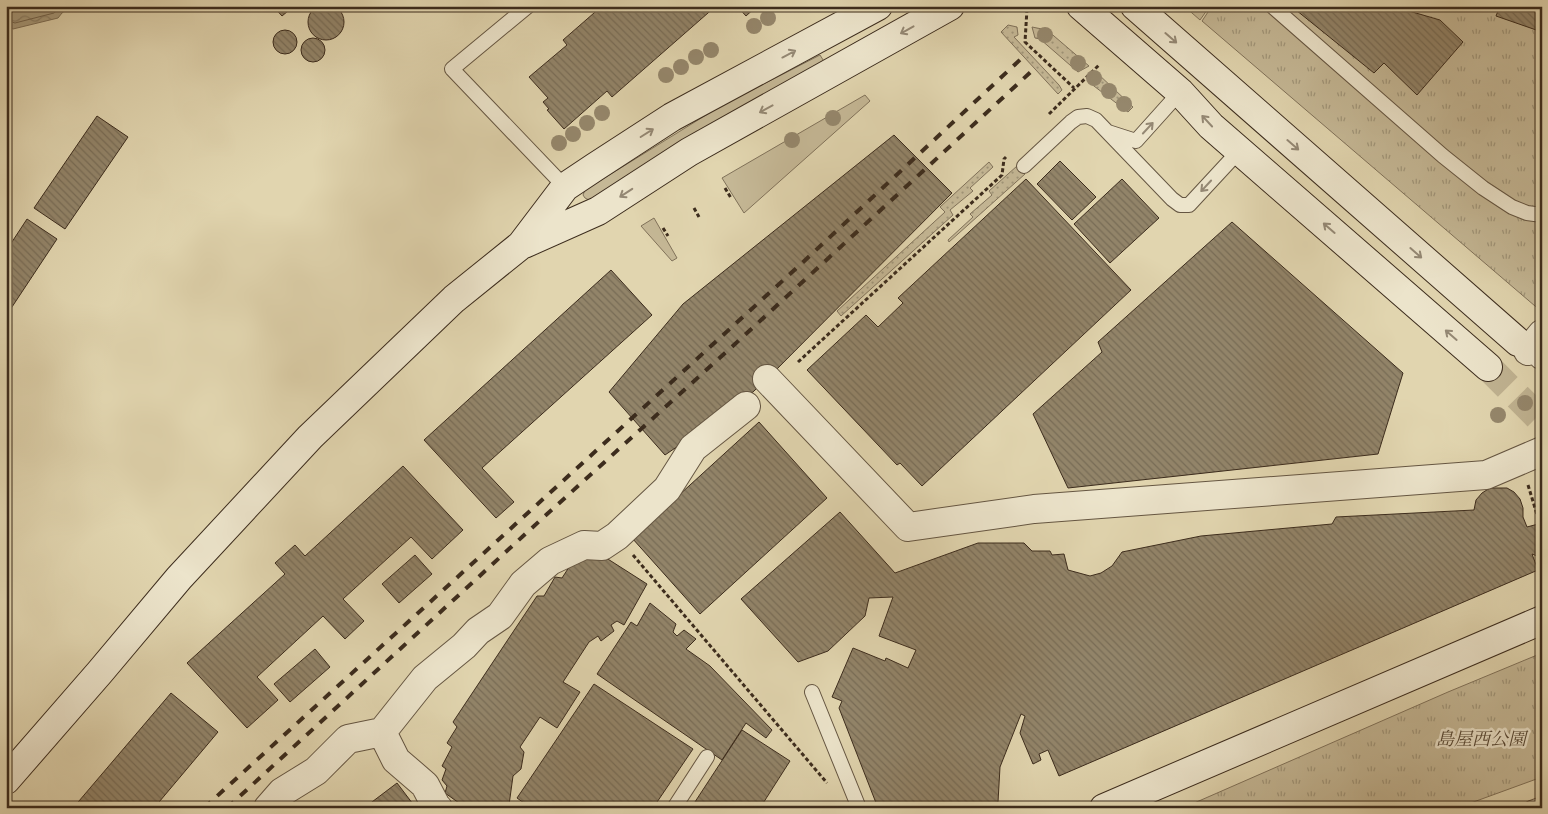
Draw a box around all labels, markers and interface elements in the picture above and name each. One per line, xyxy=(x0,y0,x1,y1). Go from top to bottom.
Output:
one-way arrow xyxy=(900,25,915,35)
one-way arrow xyxy=(1165,33,1178,44)
one-way arrow xyxy=(781,49,796,58)
one-way arrow xyxy=(759,105,773,115)
one-way arrow xyxy=(1201,115,1213,128)
one-way arrow xyxy=(1142,121,1154,134)
one-way arrow xyxy=(640,128,654,139)
one-way arrow xyxy=(1287,140,1300,151)
one-way arrow xyxy=(1200,180,1212,193)
one-way arrow xyxy=(620,188,634,198)
one-way arrow xyxy=(1323,222,1336,234)
one-way arrow xyxy=(1409,247,1422,258)
one-way arrow xyxy=(1445,329,1458,341)
park label: 島屋西公園 xyxy=(1436,729,1529,751)

